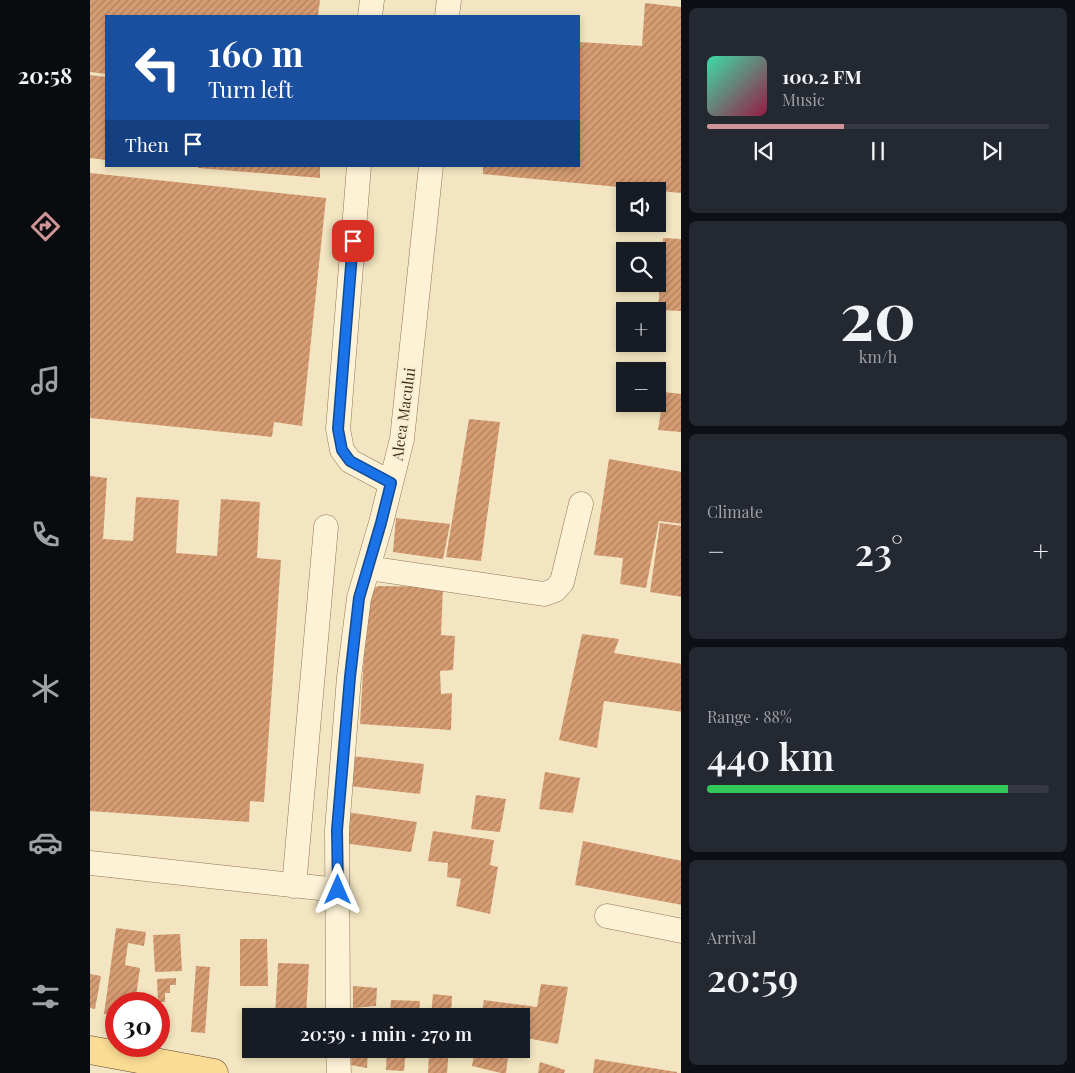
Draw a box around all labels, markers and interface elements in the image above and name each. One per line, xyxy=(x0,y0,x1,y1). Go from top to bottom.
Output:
text: 160 m xyxy=(208,29,303,76)
icon: left xyxy=(125,35,190,100)
text: 20:58 xyxy=(18,60,72,90)
text: 100.2 FM xyxy=(782,63,862,89)
text: Turn left xyxy=(208,74,293,104)
text: Music xyxy=(782,89,825,110)
icon: arrive xyxy=(179,130,207,158)
text: Then xyxy=(125,131,169,157)
icon: previous xyxy=(750,137,778,165)
icon: pause xyxy=(864,137,892,165)
icon: next xyxy=(978,137,1006,165)
map controls xyxy=(616,182,666,412)
button: sound xyxy=(616,182,666,232)
icon: directions xyxy=(28,209,63,244)
pin xyxy=(332,220,374,262)
icon: arrive xyxy=(339,227,367,255)
button: search xyxy=(616,242,666,292)
text: 20 xyxy=(840,270,916,356)
button: + xyxy=(616,302,666,352)
text: km/h xyxy=(859,346,897,367)
button: − xyxy=(616,362,666,412)
icon: music xyxy=(28,363,63,398)
street label: Aleea Macului xyxy=(386,366,420,463)
text: Climate xyxy=(707,501,763,522)
icon: phone xyxy=(28,517,63,552)
text: 23° xyxy=(855,525,903,576)
text: − xyxy=(707,532,725,569)
text: + xyxy=(1033,532,1049,569)
icon: climate xyxy=(28,671,63,706)
text: Range · 88% xyxy=(707,706,792,727)
text: 440 km xyxy=(707,730,835,781)
icon: car xyxy=(28,825,63,860)
position arrow xyxy=(311,863,363,915)
text: Arrival xyxy=(707,927,756,948)
text: 20:59 xyxy=(707,951,798,1002)
icon: filters xyxy=(28,979,63,1014)
speed limit sign: 30 xyxy=(105,992,170,1057)
text: 20:59 · 1 min · 270 m xyxy=(300,1020,472,1046)

